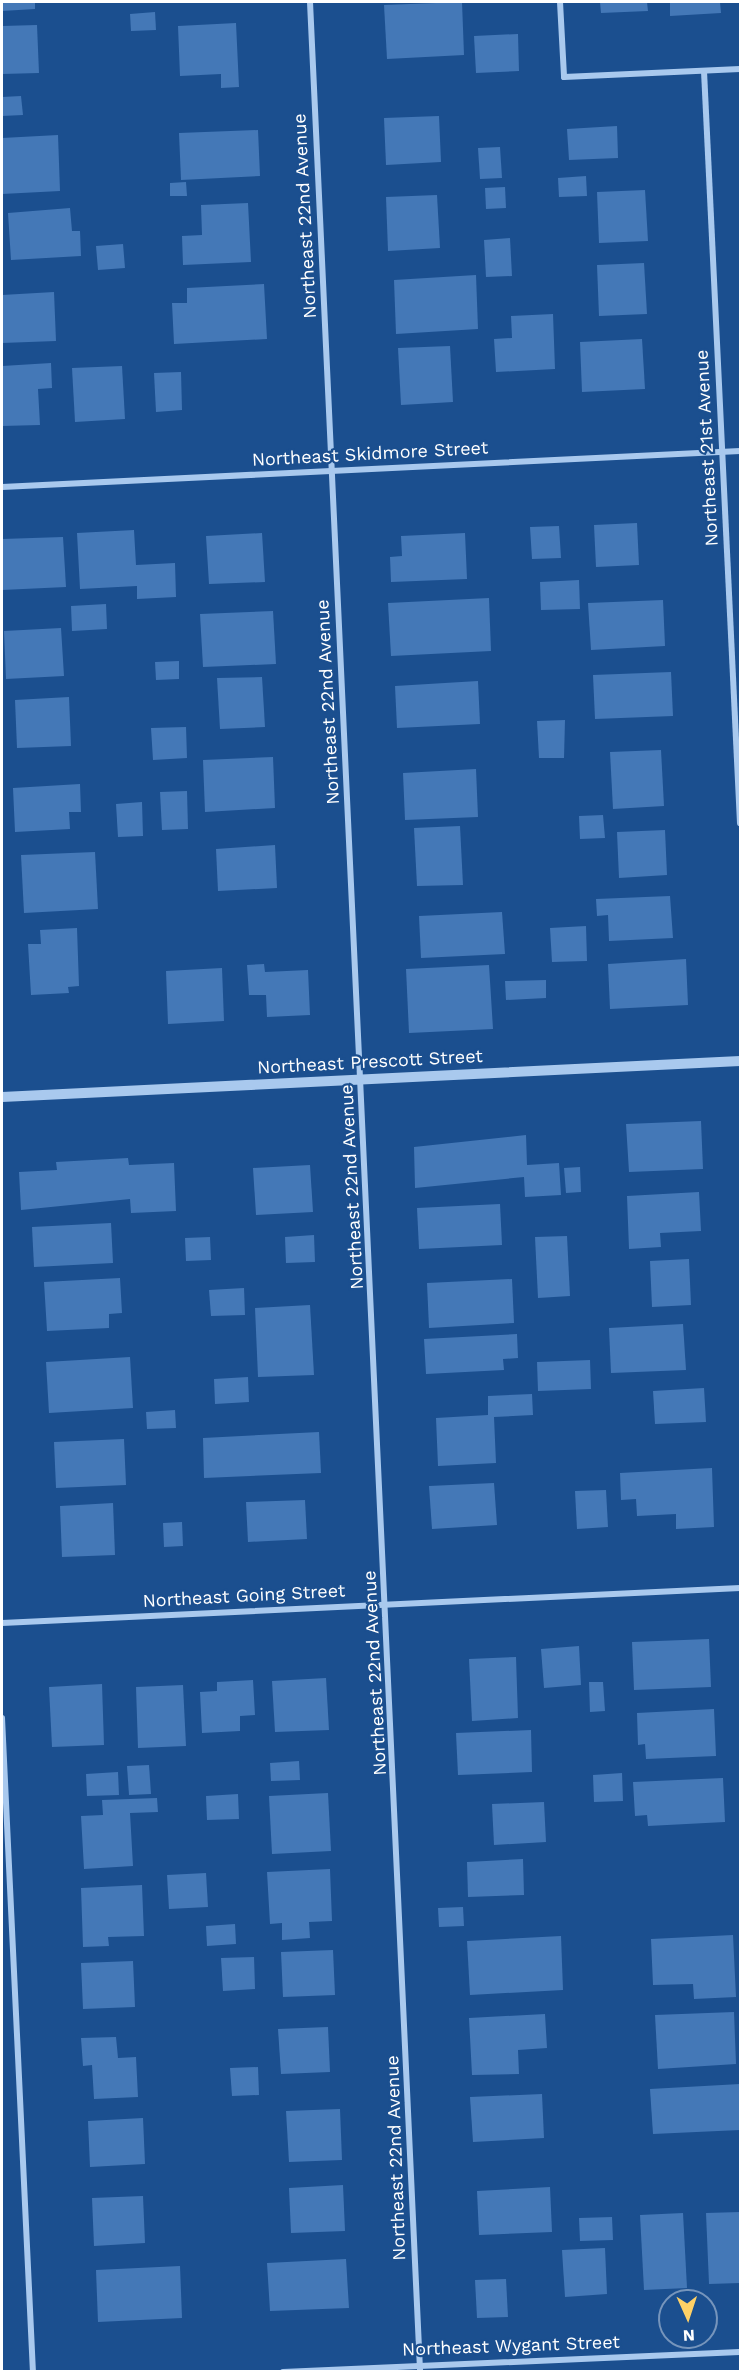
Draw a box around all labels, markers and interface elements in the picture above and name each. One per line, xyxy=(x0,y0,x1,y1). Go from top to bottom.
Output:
street label: Northeast 22nd Avenue xyxy=(289,112,321,320)
street label: Northeast 21st Avenue xyxy=(691,349,723,547)
street label: Northeast Skidmore Street xyxy=(251,437,489,471)
street label: Northeast 22nd Avenue xyxy=(312,598,344,806)
street label: Northeast Prescott Street xyxy=(257,1045,483,1079)
street label: Northeast 22nd Avenue xyxy=(336,1083,368,1291)
street label: Northeast 22nd Avenue xyxy=(359,1569,391,1777)
street label: Northeast Going Street xyxy=(142,1580,346,1612)
street label: Northeast 22nd Avenue xyxy=(382,2055,410,2261)
north arrow xyxy=(658,2289,718,2349)
text: N xyxy=(682,2326,695,2345)
street label: Northeast Wygant Street xyxy=(402,2331,620,2361)

